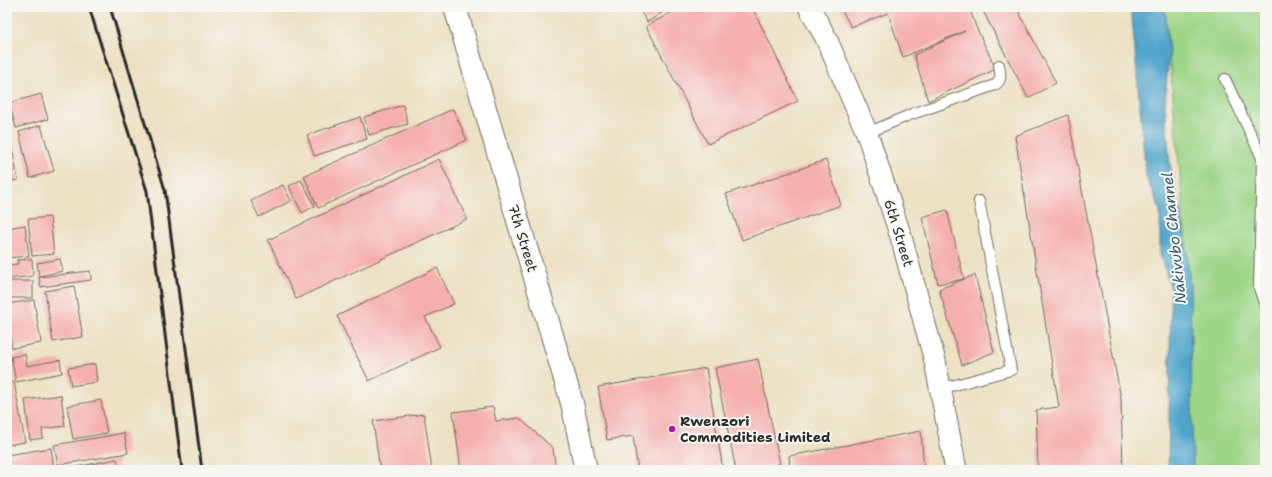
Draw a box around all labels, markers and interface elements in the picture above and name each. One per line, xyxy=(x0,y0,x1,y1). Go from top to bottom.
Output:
water label: Nakivubo Channel xyxy=(1157,171,1191,305)
street label: 6th Street xyxy=(880,197,918,269)
street label: 7th Street xyxy=(504,202,542,274)
place label: Rwenzori Commodities Limited xyxy=(680,412,831,446)
marker: Rwenzori Commodities Limited xyxy=(667,424,677,434)

